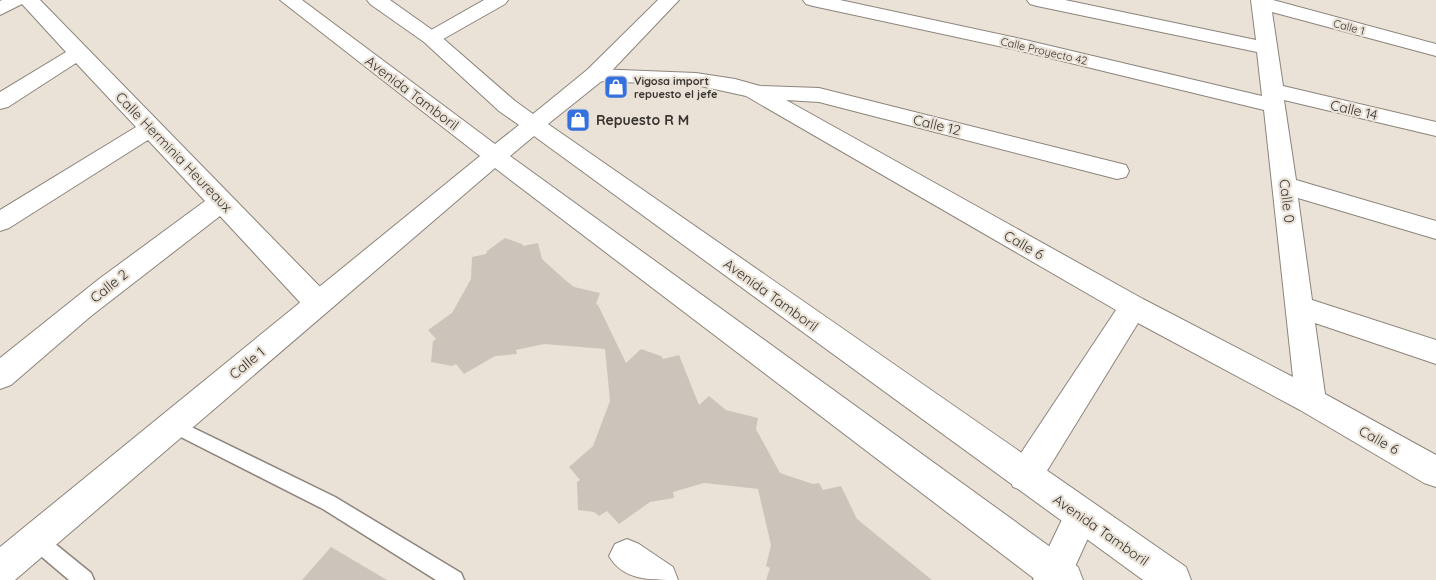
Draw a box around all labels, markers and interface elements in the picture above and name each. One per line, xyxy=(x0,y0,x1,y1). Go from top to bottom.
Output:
street label: Calle 1 xyxy=(1332,16,1366,38)
street label: Calle Proyecto 42 xyxy=(999,34,1089,68)
street label: Avenida Tamboril xyxy=(362,52,462,134)
shop icon: Vigosa import repuesto el jefe xyxy=(603,74,629,100)
place label: Vigosa import repuesto el jefe xyxy=(634,74,718,101)
street label: Calle Herminia Heureaux xyxy=(112,88,236,216)
street label: Calle 14 xyxy=(1329,96,1379,124)
shop icon: Repuesto R M xyxy=(565,107,591,133)
street label: Calle 12 xyxy=(911,110,963,140)
place label: Repuesto R M xyxy=(596,111,689,129)
street label: Calle 0 xyxy=(1275,178,1299,224)
street label: Calle 6 xyxy=(1001,226,1048,264)
street label: Avenida Tamboril xyxy=(720,255,822,335)
street label: Calle 2 xyxy=(86,265,132,307)
street label: Calle 1 xyxy=(226,343,268,383)
street label: Calle 6 xyxy=(1356,422,1403,459)
street label: Avenida Tamboril xyxy=(1050,490,1152,570)

